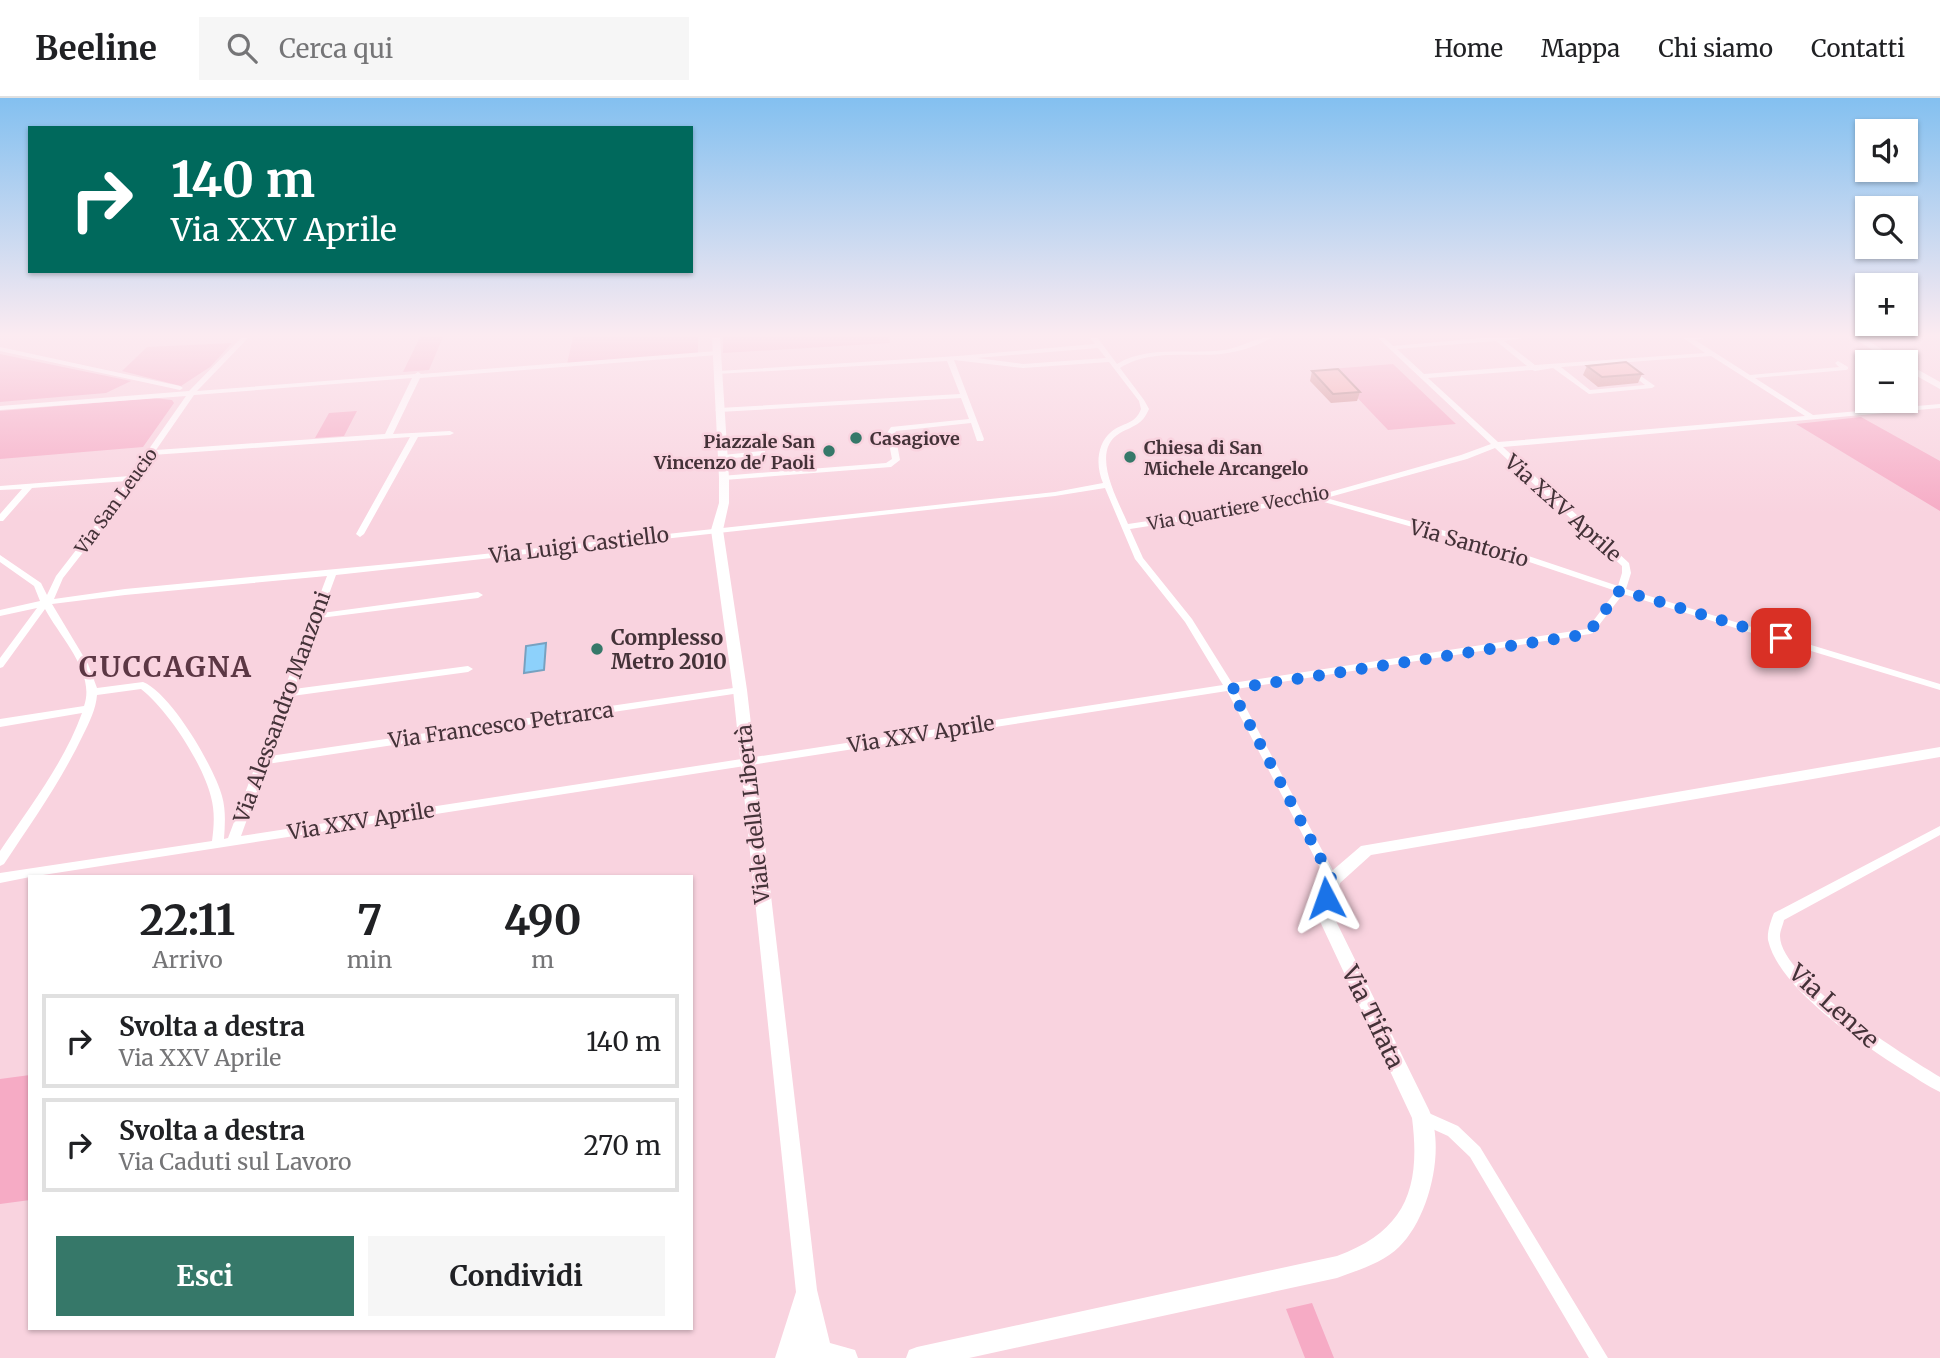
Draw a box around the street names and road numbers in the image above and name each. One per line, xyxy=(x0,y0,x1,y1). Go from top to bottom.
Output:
street label: Via San Leucio xyxy=(69,443,162,559)
street label: Via XXV Aprile xyxy=(1498,448,1627,568)
street label: Via Quartiere Vecchio xyxy=(1144,481,1331,535)
street label: Via Santorio xyxy=(1405,513,1532,573)
street label: Via Luigi Castiello xyxy=(487,521,670,570)
street label: Via Alessandro Manzoni xyxy=(227,587,337,828)
street label: Via Francesco Petrarca xyxy=(386,696,615,754)
street label: Via XXV Aprile xyxy=(845,709,996,759)
street label: Viale della Libertà xyxy=(730,723,776,906)
street label: Via XXV Aprile xyxy=(285,796,436,846)
street label: Via Lenze xyxy=(1782,957,1886,1055)
street label: Via Tifata xyxy=(1334,959,1411,1074)

